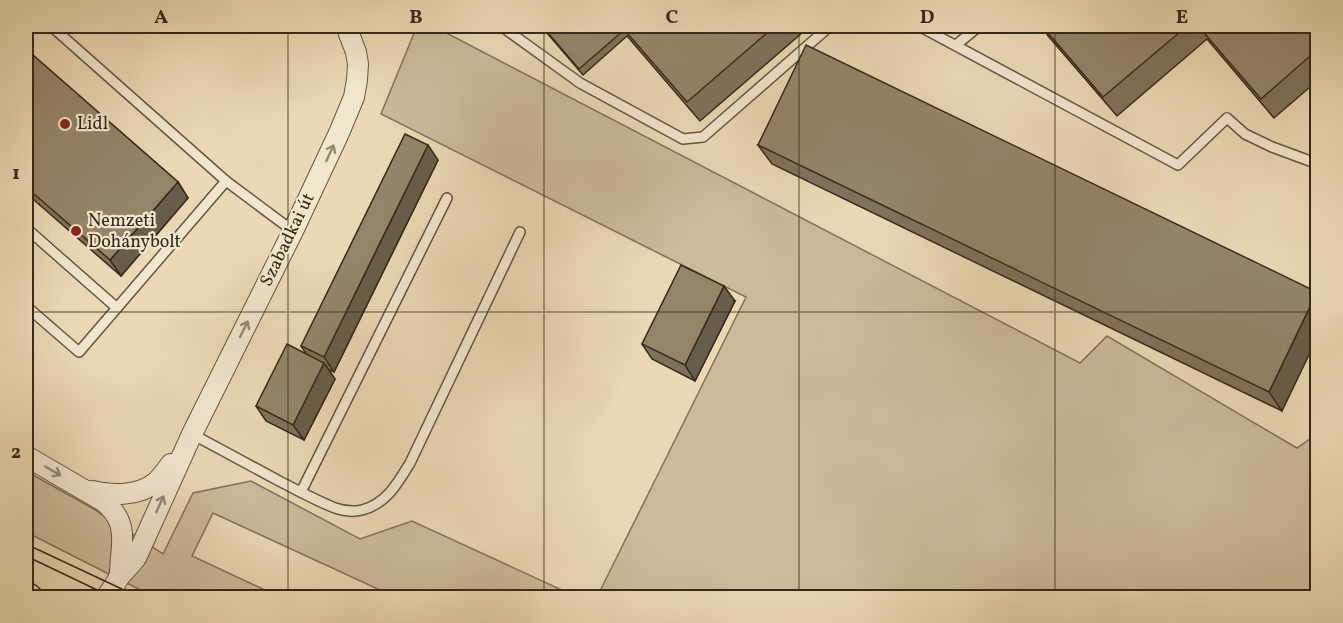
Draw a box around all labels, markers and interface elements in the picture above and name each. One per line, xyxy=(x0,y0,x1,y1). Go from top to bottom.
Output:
text: A xyxy=(154,4,168,32)
text: B xyxy=(409,4,423,32)
text: C xyxy=(666,4,679,32)
text: D xyxy=(920,4,934,32)
text: E xyxy=(1176,4,1188,32)
place label: Lidl xyxy=(77,112,108,137)
marker: Lidl xyxy=(58,117,72,131)
one-way arrow xyxy=(324,145,336,163)
text: 1 xyxy=(12,160,20,188)
street label: Szabadkai út xyxy=(255,189,321,291)
place label: Nemzeti Dohánybolt xyxy=(88,209,181,255)
marker: Nemzeti Dohánybolt xyxy=(69,224,83,238)
one-way arrow xyxy=(239,320,251,338)
text: 2 xyxy=(11,439,21,467)
one-way arrow xyxy=(44,466,61,478)
one-way arrow xyxy=(155,496,166,514)

